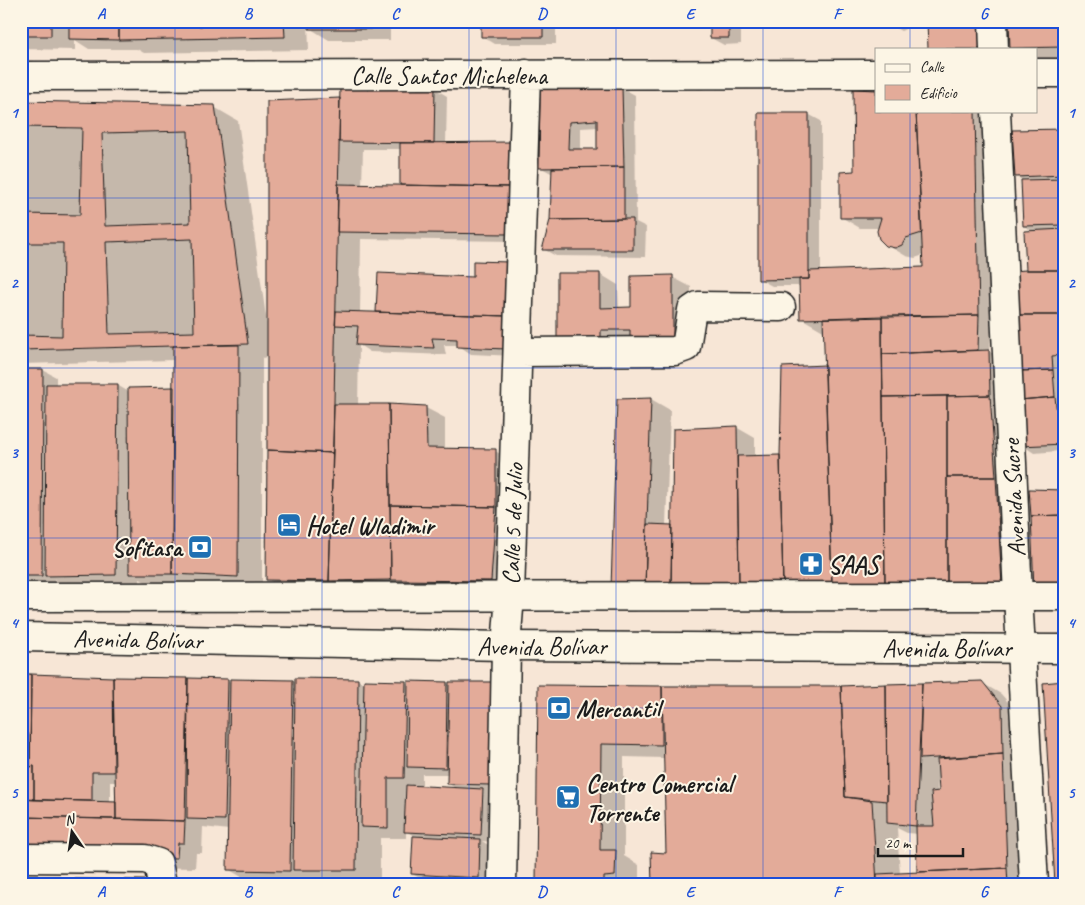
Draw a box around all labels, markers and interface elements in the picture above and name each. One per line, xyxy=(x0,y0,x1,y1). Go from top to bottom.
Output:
text: A xyxy=(97,4,107,24)
text: B xyxy=(244,4,254,24)
text: C xyxy=(391,4,401,24)
text: D xyxy=(537,4,548,24)
text: E xyxy=(686,4,697,24)
text: F xyxy=(833,4,844,24)
text: G xyxy=(980,4,990,24)
legend xyxy=(875,48,1038,112)
text: Calle xyxy=(920,58,945,77)
street label: Calle Santos Michelena xyxy=(351,60,549,92)
text: Edificio xyxy=(920,84,958,103)
text: 1 xyxy=(10,103,19,123)
text: 1 xyxy=(1067,103,1076,123)
text: 2 xyxy=(10,273,19,293)
text: 2 xyxy=(1067,273,1076,293)
street label: Avenida Sucre xyxy=(995,436,1033,558)
text: 3 xyxy=(10,443,19,463)
text: 3 xyxy=(1067,443,1076,463)
street label: Calle 5 de Julio xyxy=(495,462,531,585)
place label: Hotel Wladimir xyxy=(306,510,437,542)
hotel icon: Hotel Wladimir xyxy=(276,512,302,538)
place label: Sofitasa xyxy=(112,532,185,564)
bank icon: Sofitasa xyxy=(187,534,213,560)
place label: SAAS xyxy=(828,549,882,581)
pharmacy icon: SAAS xyxy=(798,551,824,577)
text: 4 xyxy=(10,613,19,633)
text: 4 xyxy=(1067,613,1076,633)
street label: Avenida Bolívar xyxy=(73,623,205,657)
street label: Avenida Bolívar xyxy=(477,631,609,663)
street label: Avenida Bolívar xyxy=(882,633,1014,665)
place label: Mercantil xyxy=(576,693,664,725)
bank icon: Mercantil xyxy=(546,695,572,721)
place label: Centro Comercial Torrente xyxy=(586,768,737,829)
text: 5 xyxy=(11,783,20,803)
text: 5 xyxy=(1068,783,1077,803)
supermarket icon: Centro Comercial Torrente xyxy=(555,784,581,810)
north arrow xyxy=(48,808,98,858)
text: N xyxy=(63,810,78,829)
scale bar xyxy=(878,825,962,857)
text: 20 m xyxy=(885,834,912,853)
text: A xyxy=(97,882,107,902)
text: B xyxy=(244,882,254,902)
text: C xyxy=(391,882,401,902)
text: D xyxy=(537,882,548,902)
text: E xyxy=(686,882,697,902)
text: F xyxy=(833,882,844,902)
text: G xyxy=(980,882,990,902)

